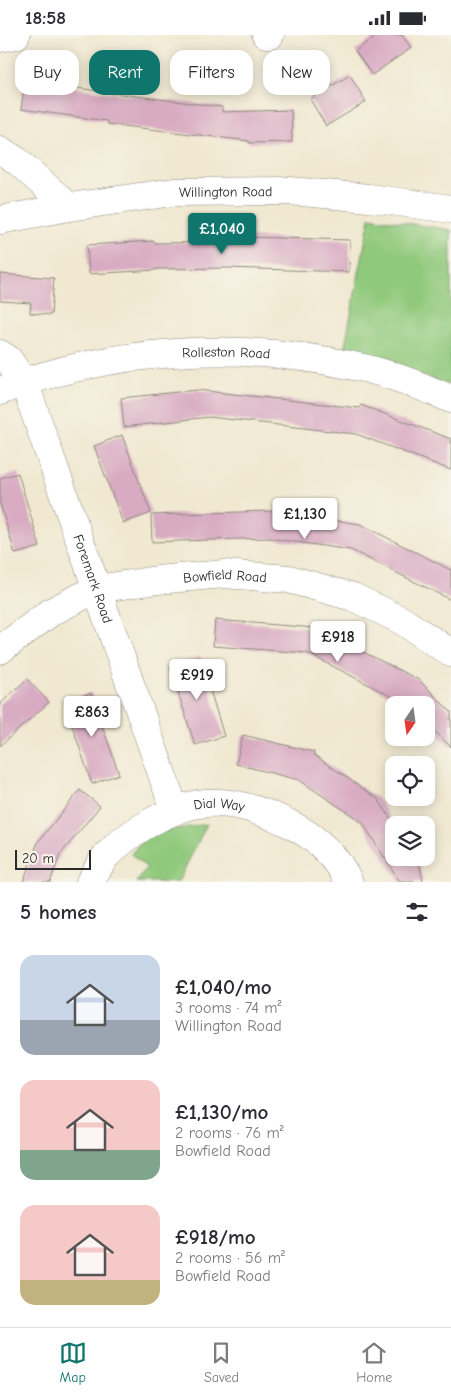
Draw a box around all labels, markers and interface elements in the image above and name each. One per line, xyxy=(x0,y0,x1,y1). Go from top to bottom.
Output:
text: 18:58 xyxy=(25,7,66,29)
chip: Buy xyxy=(15,50,79,95)
chip: Rent xyxy=(89,50,160,95)
chip: Filters xyxy=(170,50,253,95)
chip: New xyxy=(263,50,330,95)
street label: Willington Road xyxy=(179,183,273,201)
pin: £1,040 xyxy=(181,213,263,255)
text: £1,040 xyxy=(199,220,245,238)
street label: Rolleston Road xyxy=(182,344,271,363)
pin: £1,130 xyxy=(264,497,346,540)
text: £1,130 xyxy=(283,505,327,523)
street label: Foremark Road xyxy=(69,532,116,626)
street label: Bowfield Road xyxy=(182,566,267,587)
pin: £918 xyxy=(308,621,368,663)
text: £918 xyxy=(321,628,355,646)
pin: £919 xyxy=(167,659,227,701)
text: £919 xyxy=(180,666,214,684)
pin: £863 xyxy=(62,695,122,738)
north arrow xyxy=(385,696,435,746)
map controls xyxy=(385,696,435,866)
text: £863 xyxy=(75,703,109,721)
button: locate xyxy=(385,756,435,806)
street label: Dial Way xyxy=(192,795,247,816)
button: layers xyxy=(385,816,435,866)
scale bar xyxy=(15,847,91,870)
text: 20 m xyxy=(22,850,54,867)
icon: filters xyxy=(403,898,431,926)
text: 5 homes xyxy=(20,900,97,924)
icon: home xyxy=(60,975,120,1035)
text: £1,040/mo xyxy=(175,975,272,999)
text: 3 rooms · 74 m² xyxy=(175,999,281,1017)
text: Willington Road xyxy=(175,1017,282,1035)
icon: home xyxy=(60,1100,120,1160)
text: £1,130/mo xyxy=(175,1100,268,1124)
text: 2 rooms · 76 m² xyxy=(175,1124,284,1142)
text: Bowfield Road xyxy=(175,1142,271,1160)
icon: home xyxy=(60,1225,120,1285)
text: £918/mo xyxy=(175,1225,256,1249)
text: 2 rooms · 56 m² xyxy=(175,1249,285,1267)
text: Bowfield Road xyxy=(175,1267,271,1285)
tab: Map xyxy=(59,1339,87,1386)
tab: Saved xyxy=(204,1339,239,1386)
tab: Home xyxy=(356,1339,392,1386)

